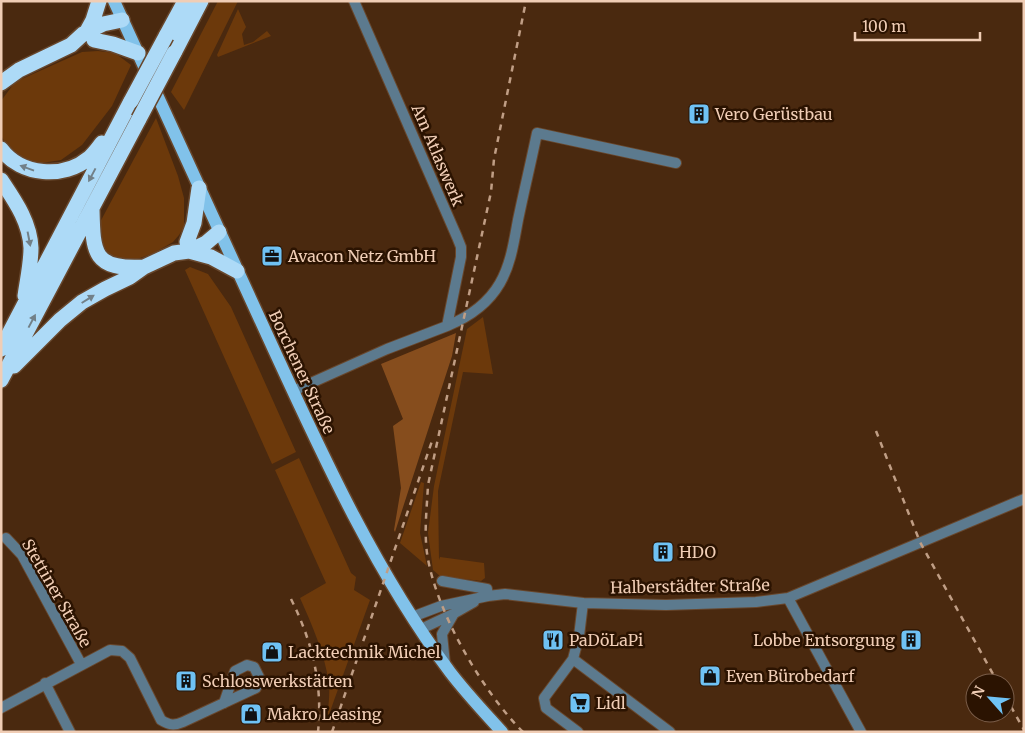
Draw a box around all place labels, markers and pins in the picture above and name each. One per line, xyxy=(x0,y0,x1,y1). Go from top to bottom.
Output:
building icon: Vero Gerüstbau xyxy=(687,102,711,126)
place label: Vero Gerüstbau xyxy=(714,104,833,124)
office icon: Avacon Netz GmbH xyxy=(260,244,284,268)
place label: Avacon Netz GmbH xyxy=(287,246,436,266)
building icon: HDO xyxy=(651,540,675,564)
place label: HDO xyxy=(679,542,717,562)
restaurant icon: PaDöLaPi xyxy=(541,628,565,652)
building icon: Lobbe Entsorgung xyxy=(899,628,923,652)
place label: PaDöLaPi xyxy=(569,630,643,650)
place label: Lobbe Entsorgung xyxy=(753,630,895,650)
shop icon: Lacktechnik Michel xyxy=(260,640,284,664)
place label: Lacktechnik Michel xyxy=(288,642,440,662)
shop icon: Even Bürobedarf xyxy=(698,664,722,688)
place label: Even Bürobedarf xyxy=(726,666,855,686)
building icon: Schlosswerkstätten xyxy=(174,669,198,693)
place label: Schlosswerkstätten xyxy=(202,671,353,691)
supermarket icon: Lidl xyxy=(568,691,592,715)
place label: Lidl xyxy=(596,693,626,713)
shop icon: Makro Leasing xyxy=(239,702,263,726)
place label: Makro Leasing xyxy=(267,704,382,724)

